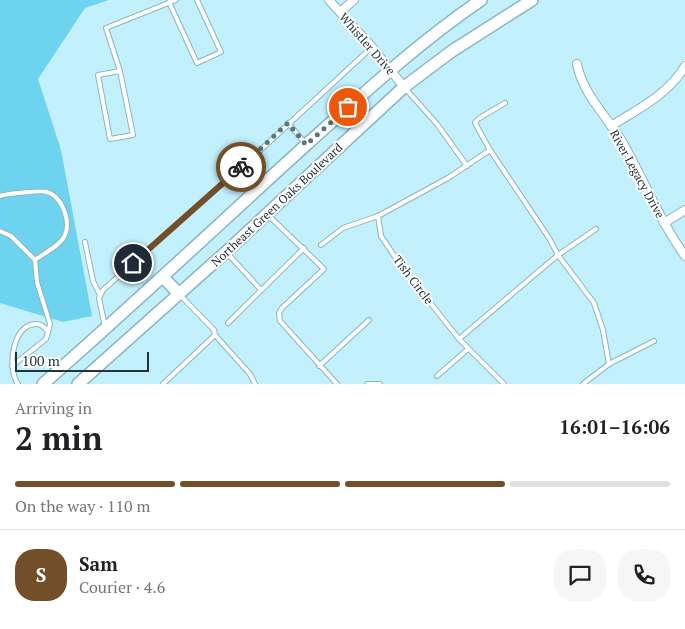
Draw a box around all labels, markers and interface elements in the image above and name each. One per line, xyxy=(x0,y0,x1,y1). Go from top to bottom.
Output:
street label: Whistler Drive xyxy=(336,10,398,78)
pin xyxy=(327,86,369,128)
icon: bag xyxy=(334,93,362,121)
street label: River Legacy Drive xyxy=(607,127,668,221)
street label: Northeast Green Oaks Boulevard xyxy=(208,140,346,270)
courier xyxy=(216,142,266,192)
icon: bike xyxy=(227,153,255,181)
pin xyxy=(112,242,154,284)
icon: home xyxy=(119,249,147,277)
street label: Tish Circle xyxy=(390,252,437,307)
scale bar xyxy=(15,349,149,372)
text: 100 m xyxy=(22,351,60,370)
text: Arriving in xyxy=(15,397,92,419)
text: 16:01–16:06 xyxy=(559,414,670,439)
text: 2 min xyxy=(15,417,103,459)
text: On the way · 110 m xyxy=(15,495,150,517)
button: chat xyxy=(554,549,606,601)
button: phone xyxy=(618,549,670,601)
text: Sam xyxy=(79,551,118,576)
text: S xyxy=(36,562,46,587)
text: Courier · 4.6 xyxy=(79,576,165,598)

